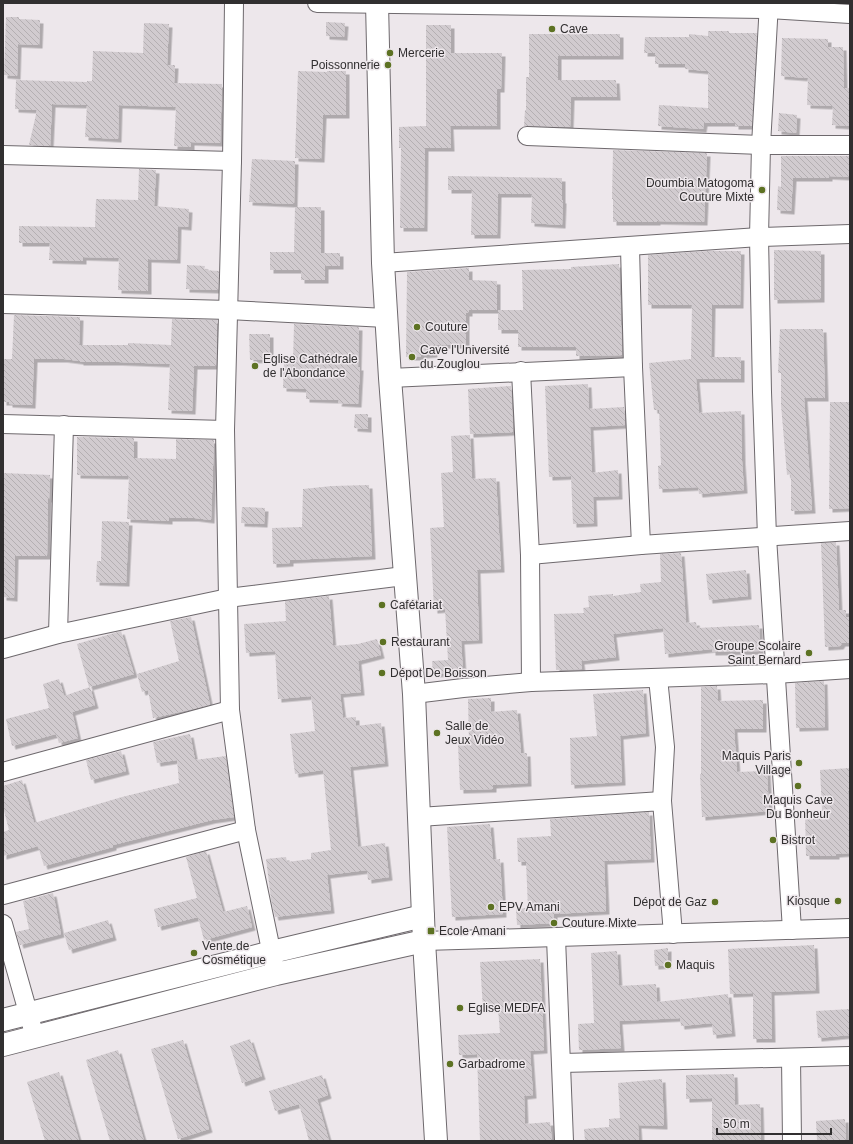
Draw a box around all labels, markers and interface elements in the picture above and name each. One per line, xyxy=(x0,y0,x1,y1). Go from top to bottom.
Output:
place label: Cave xyxy=(560,22,588,36)
marker: Cave xyxy=(547,24,557,34)
place label: Mercerie xyxy=(398,46,445,60)
marker: Mercerie xyxy=(385,48,395,58)
place label: Poissonnerie xyxy=(311,58,380,72)
marker: Poissonnerie xyxy=(383,60,393,70)
place label: Doumbia Matogoma Couture Mixte xyxy=(646,176,754,204)
marker: Doumbia Matogoma Couture Mixte xyxy=(757,185,767,195)
place label: Couture xyxy=(425,320,468,334)
marker: Couture xyxy=(412,322,422,332)
place label: Cave l'Université du Zouglou xyxy=(420,343,510,371)
place label: Eglise Cathédrale de l'Abondance xyxy=(263,352,358,380)
marker: Cave l'Université du Zouglou xyxy=(407,352,417,362)
marker: Eglise Cathédrale de l'Abondance xyxy=(250,361,260,371)
place label: Cafétariat xyxy=(390,598,443,612)
marker: Cafétariat xyxy=(377,600,387,610)
place label: Restaurant xyxy=(391,635,450,649)
marker: Restaurant xyxy=(378,637,388,647)
place label: Groupe Scolaire Saint Bernard xyxy=(714,639,801,667)
marker: Groupe Scolaire Saint Bernard xyxy=(804,648,814,658)
place label: Dépot De Boisson xyxy=(390,666,487,680)
marker: Dépot De Boisson xyxy=(377,668,387,678)
place label: Salle de Jeux Vidéo xyxy=(445,719,504,747)
marker: Salle de Jeux Vidéo xyxy=(432,728,442,738)
place label: Maquis Paris Village xyxy=(722,749,791,777)
marker: Maquis Paris Village xyxy=(794,758,804,768)
marker: Maquis Cave Du Bonheur xyxy=(793,781,803,791)
place label: Maquis Cave Du Bonheur xyxy=(763,793,833,821)
place label: Bistrot xyxy=(781,833,816,847)
marker: Bistrot xyxy=(768,835,778,845)
place label: Kiosque xyxy=(787,894,830,908)
place label: Dépot de Gaz xyxy=(633,895,707,909)
marker: Kiosque xyxy=(833,896,843,906)
marker: Dépot de Gaz xyxy=(710,897,720,907)
place label: EPV Amani xyxy=(499,900,560,914)
marker: EPV Amani xyxy=(486,902,496,912)
place label: Couture Mixte xyxy=(562,916,637,930)
marker: Couture Mixte xyxy=(549,918,559,928)
place label: Ecole Amani xyxy=(439,924,506,938)
marker: Ecole Amani xyxy=(426,926,436,936)
place label: Vente de Cosmétique xyxy=(202,939,266,967)
marker: Vente de Cosmétique xyxy=(189,948,199,958)
place label: Maquis xyxy=(676,958,715,972)
marker: Maquis xyxy=(663,960,673,970)
place label: Eglise MEDFA xyxy=(468,1001,545,1015)
marker: Eglise MEDFA xyxy=(455,1003,465,1013)
place label: Garbadrome xyxy=(458,1057,526,1071)
marker: Garbadrome xyxy=(445,1059,455,1069)
scale bar xyxy=(717,1110,831,1136)
text: 50 m xyxy=(723,1117,750,1131)

